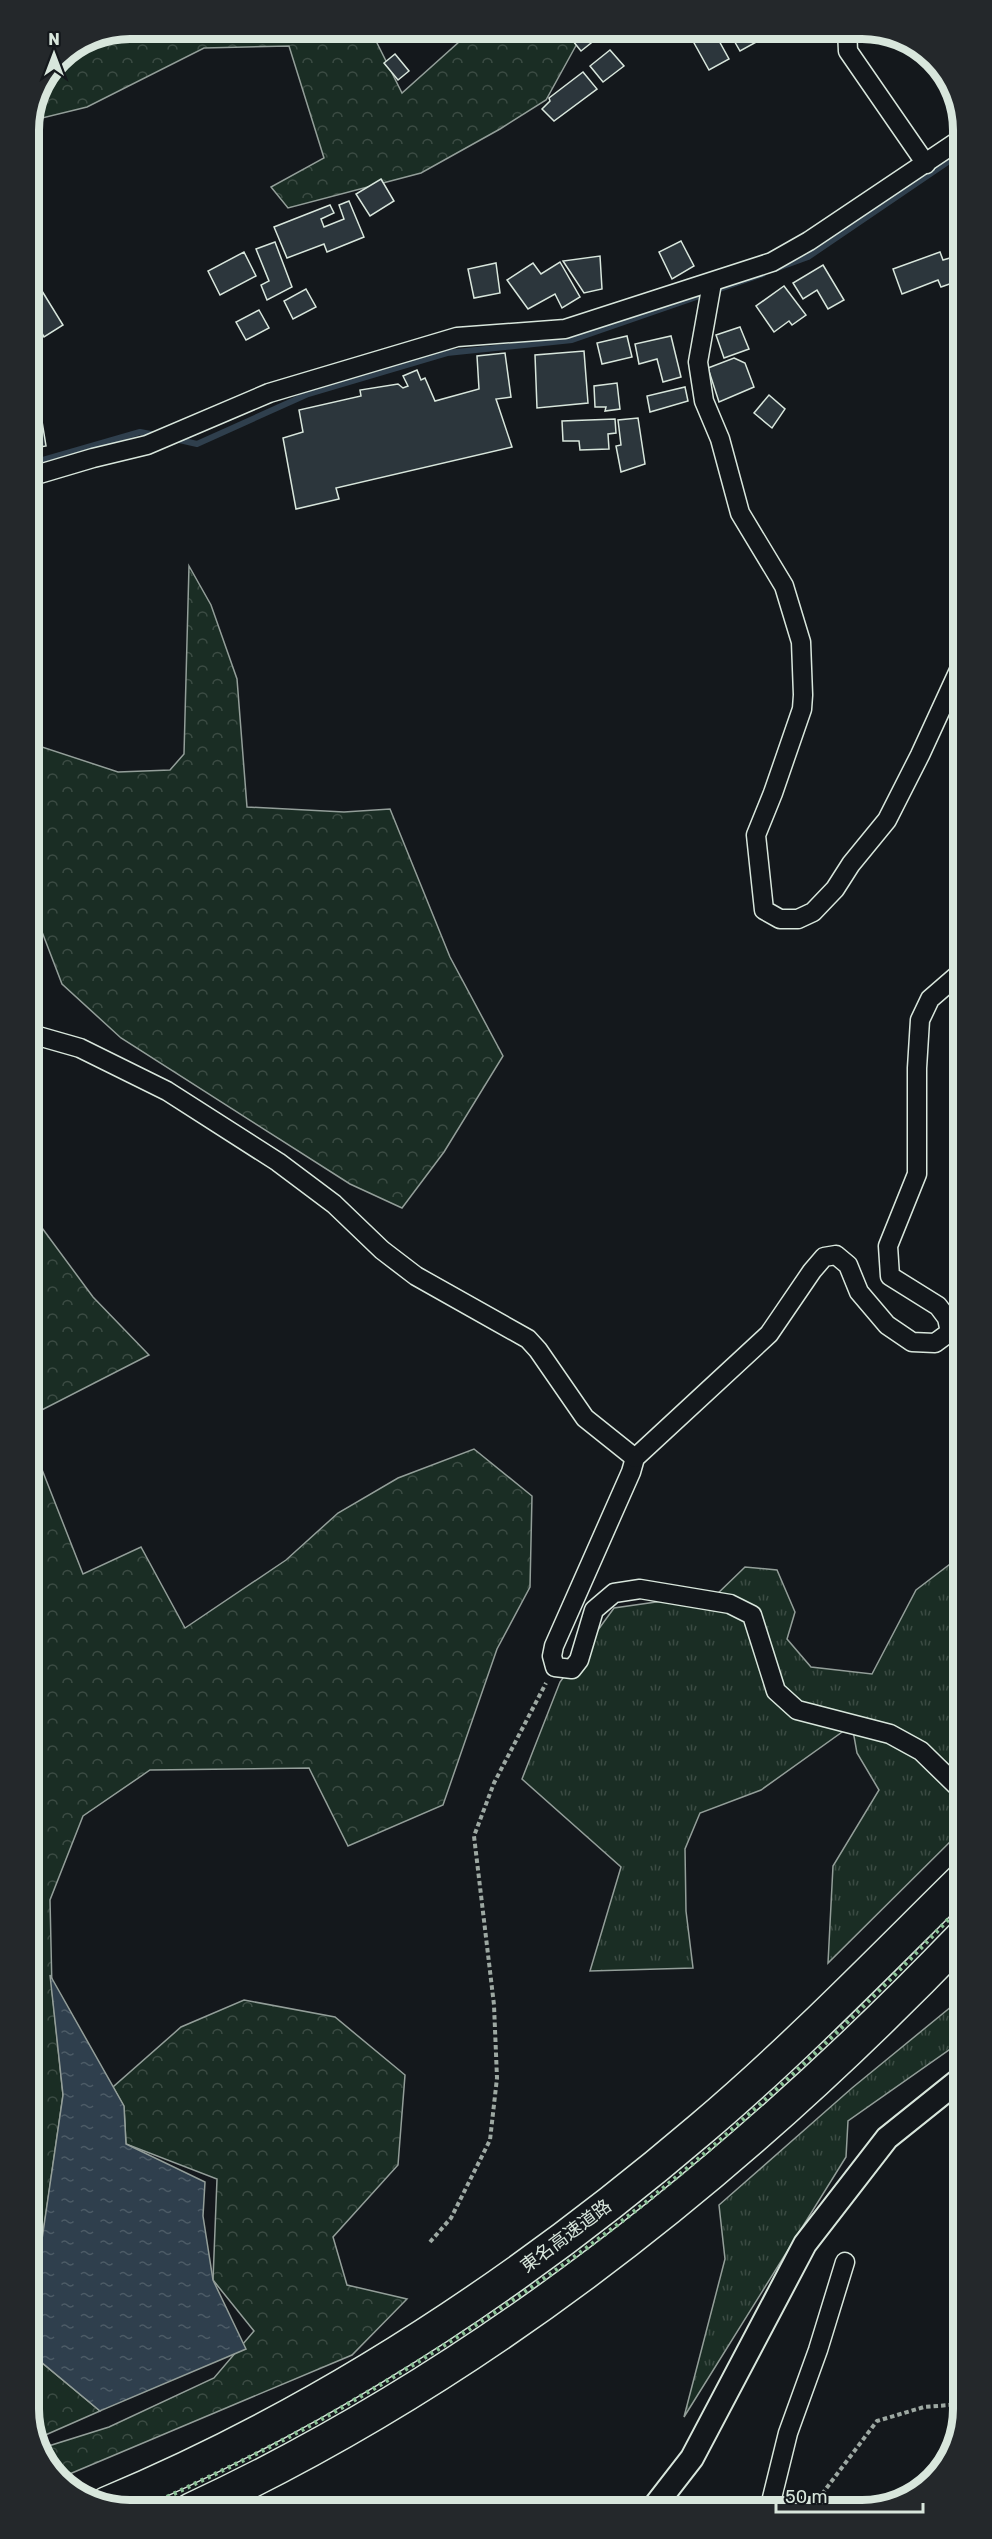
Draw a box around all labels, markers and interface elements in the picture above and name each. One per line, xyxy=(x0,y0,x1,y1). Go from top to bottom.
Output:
north arrow xyxy=(24,24,84,84)
text: N xyxy=(48,30,60,49)
street label: 東名高速道路 xyxy=(516,2195,616,2277)
scale bar xyxy=(776,2476,923,2514)
text: 50 m xyxy=(785,2486,828,2508)

